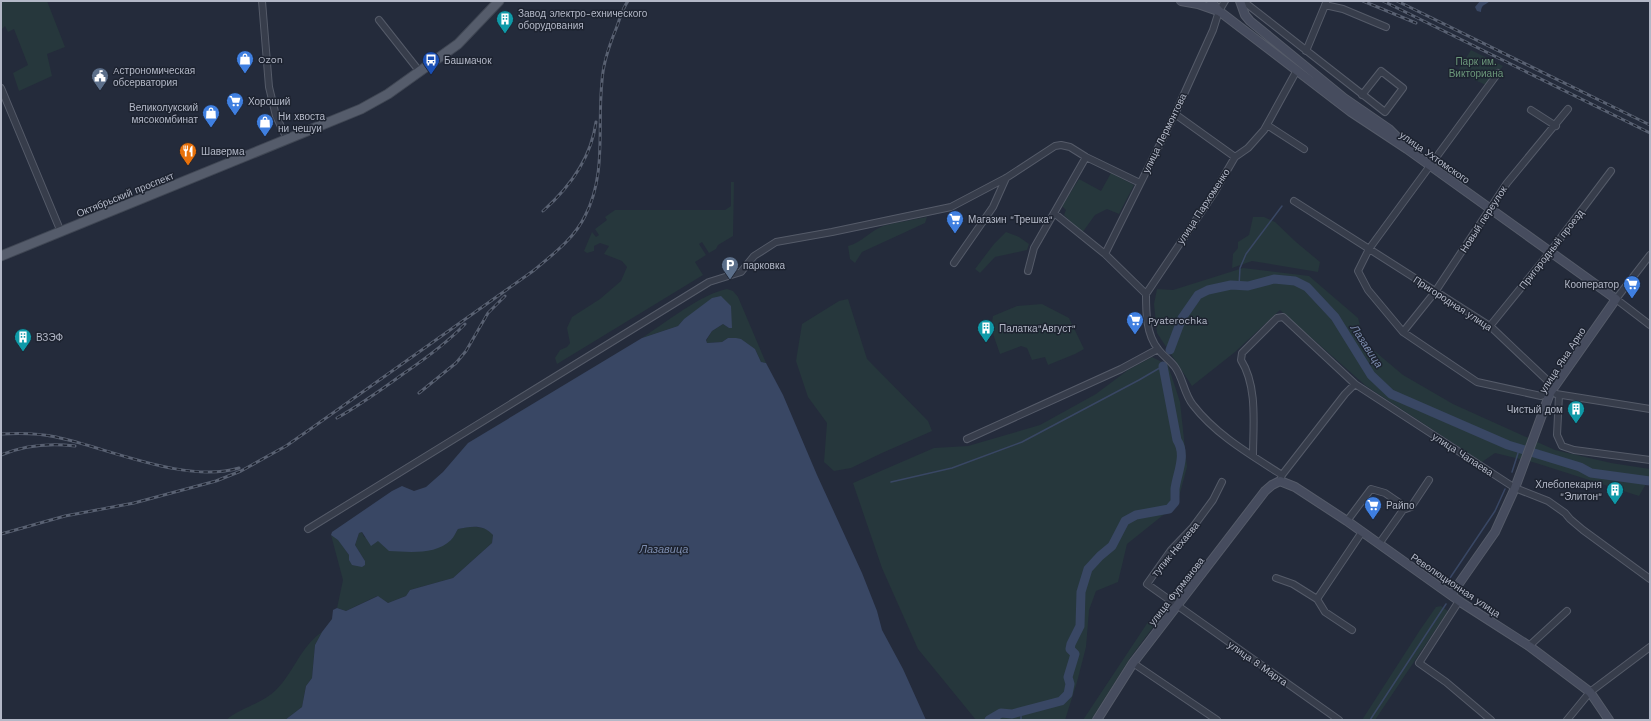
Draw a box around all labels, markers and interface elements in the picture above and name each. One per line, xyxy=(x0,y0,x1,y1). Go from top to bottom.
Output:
place label: Завод электро-ехнического оборудования xyxy=(518,8,648,31)
building icon: Завод электро-ехнического оборудования xyxy=(495,9,515,34)
shop icon: Ozon xyxy=(235,49,255,74)
bus stop icon: Башмачок xyxy=(421,50,441,75)
place label: Ozon xyxy=(258,54,283,65)
place label: Башмачок xyxy=(444,55,492,66)
park label: Парк им. Викториана xyxy=(1449,56,1504,79)
place label: Aстрономическая обсерватория xyxy=(113,65,195,88)
public building icon: Aстрономическая обсерватория xyxy=(90,66,110,91)
supermarket icon: Хороший xyxy=(225,91,245,116)
street label: улица Лермонтова xyxy=(1140,91,1189,175)
place label: Хороший xyxy=(248,96,290,107)
place label: Великолукский мясокомбинат xyxy=(129,102,198,125)
shop icon: Великолукский мясокомбинат xyxy=(201,103,221,128)
place label: Ни хвоста ни чешуи xyxy=(278,111,325,134)
shop icon: Ни хвоста ни чешуи xyxy=(255,112,275,137)
street label: улица Ухтомского xyxy=(1398,129,1472,186)
restaurant icon: Шаверма xyxy=(178,141,198,166)
place label: Шаверма xyxy=(201,146,245,157)
street label: улица Пархоменко xyxy=(1175,166,1232,246)
street label: Октябрьский проспект xyxy=(75,170,176,219)
street label: Новый переулок xyxy=(1458,183,1509,255)
street label: Пригородный проезд xyxy=(1517,207,1586,291)
supermarket icon: Магазин "Трешка" xyxy=(945,209,965,234)
place label: Магазин "Трешка" xyxy=(968,214,1053,225)
parking icon: парковка xyxy=(720,255,740,280)
place label: парковка xyxy=(743,260,785,271)
street label: Пригородная улица xyxy=(1411,274,1494,333)
supermarket icon: Кооператор xyxy=(1622,274,1642,299)
place label: Кооператор xyxy=(1565,279,1619,290)
supermarket icon: Pyaterochka xyxy=(1125,310,1145,335)
place label: Pyaterochka xyxy=(1148,315,1208,326)
building icon: Палатка"Август" xyxy=(976,318,996,343)
water label: Лазавица xyxy=(1347,321,1385,370)
place label: Палатка"Август" xyxy=(999,323,1076,334)
street label: улица Яна Арно xyxy=(1537,325,1588,395)
building icon: ВЗЭФ xyxy=(13,327,33,352)
place label: ВЗЭФ xyxy=(36,332,64,343)
building icon: Чистый дом xyxy=(1566,399,1586,424)
place label: Чистый дом xyxy=(1507,404,1563,415)
street label: улица Чапаева xyxy=(1430,431,1496,478)
place label: Хлебопекарня "Элитон" xyxy=(1535,479,1602,502)
building icon: Хлебопекарня "Элитон" xyxy=(1605,480,1625,505)
supermarket icon: Райпо xyxy=(1363,495,1383,520)
place label: Райпо xyxy=(1386,500,1415,511)
street label: тупик Нехаева xyxy=(1149,519,1202,579)
water label: Лазавица xyxy=(639,543,688,556)
street label: Революционная улица xyxy=(1409,551,1503,620)
street label: улица Фурманова xyxy=(1146,555,1207,627)
street label: улица 8 Марта xyxy=(1226,639,1290,688)

